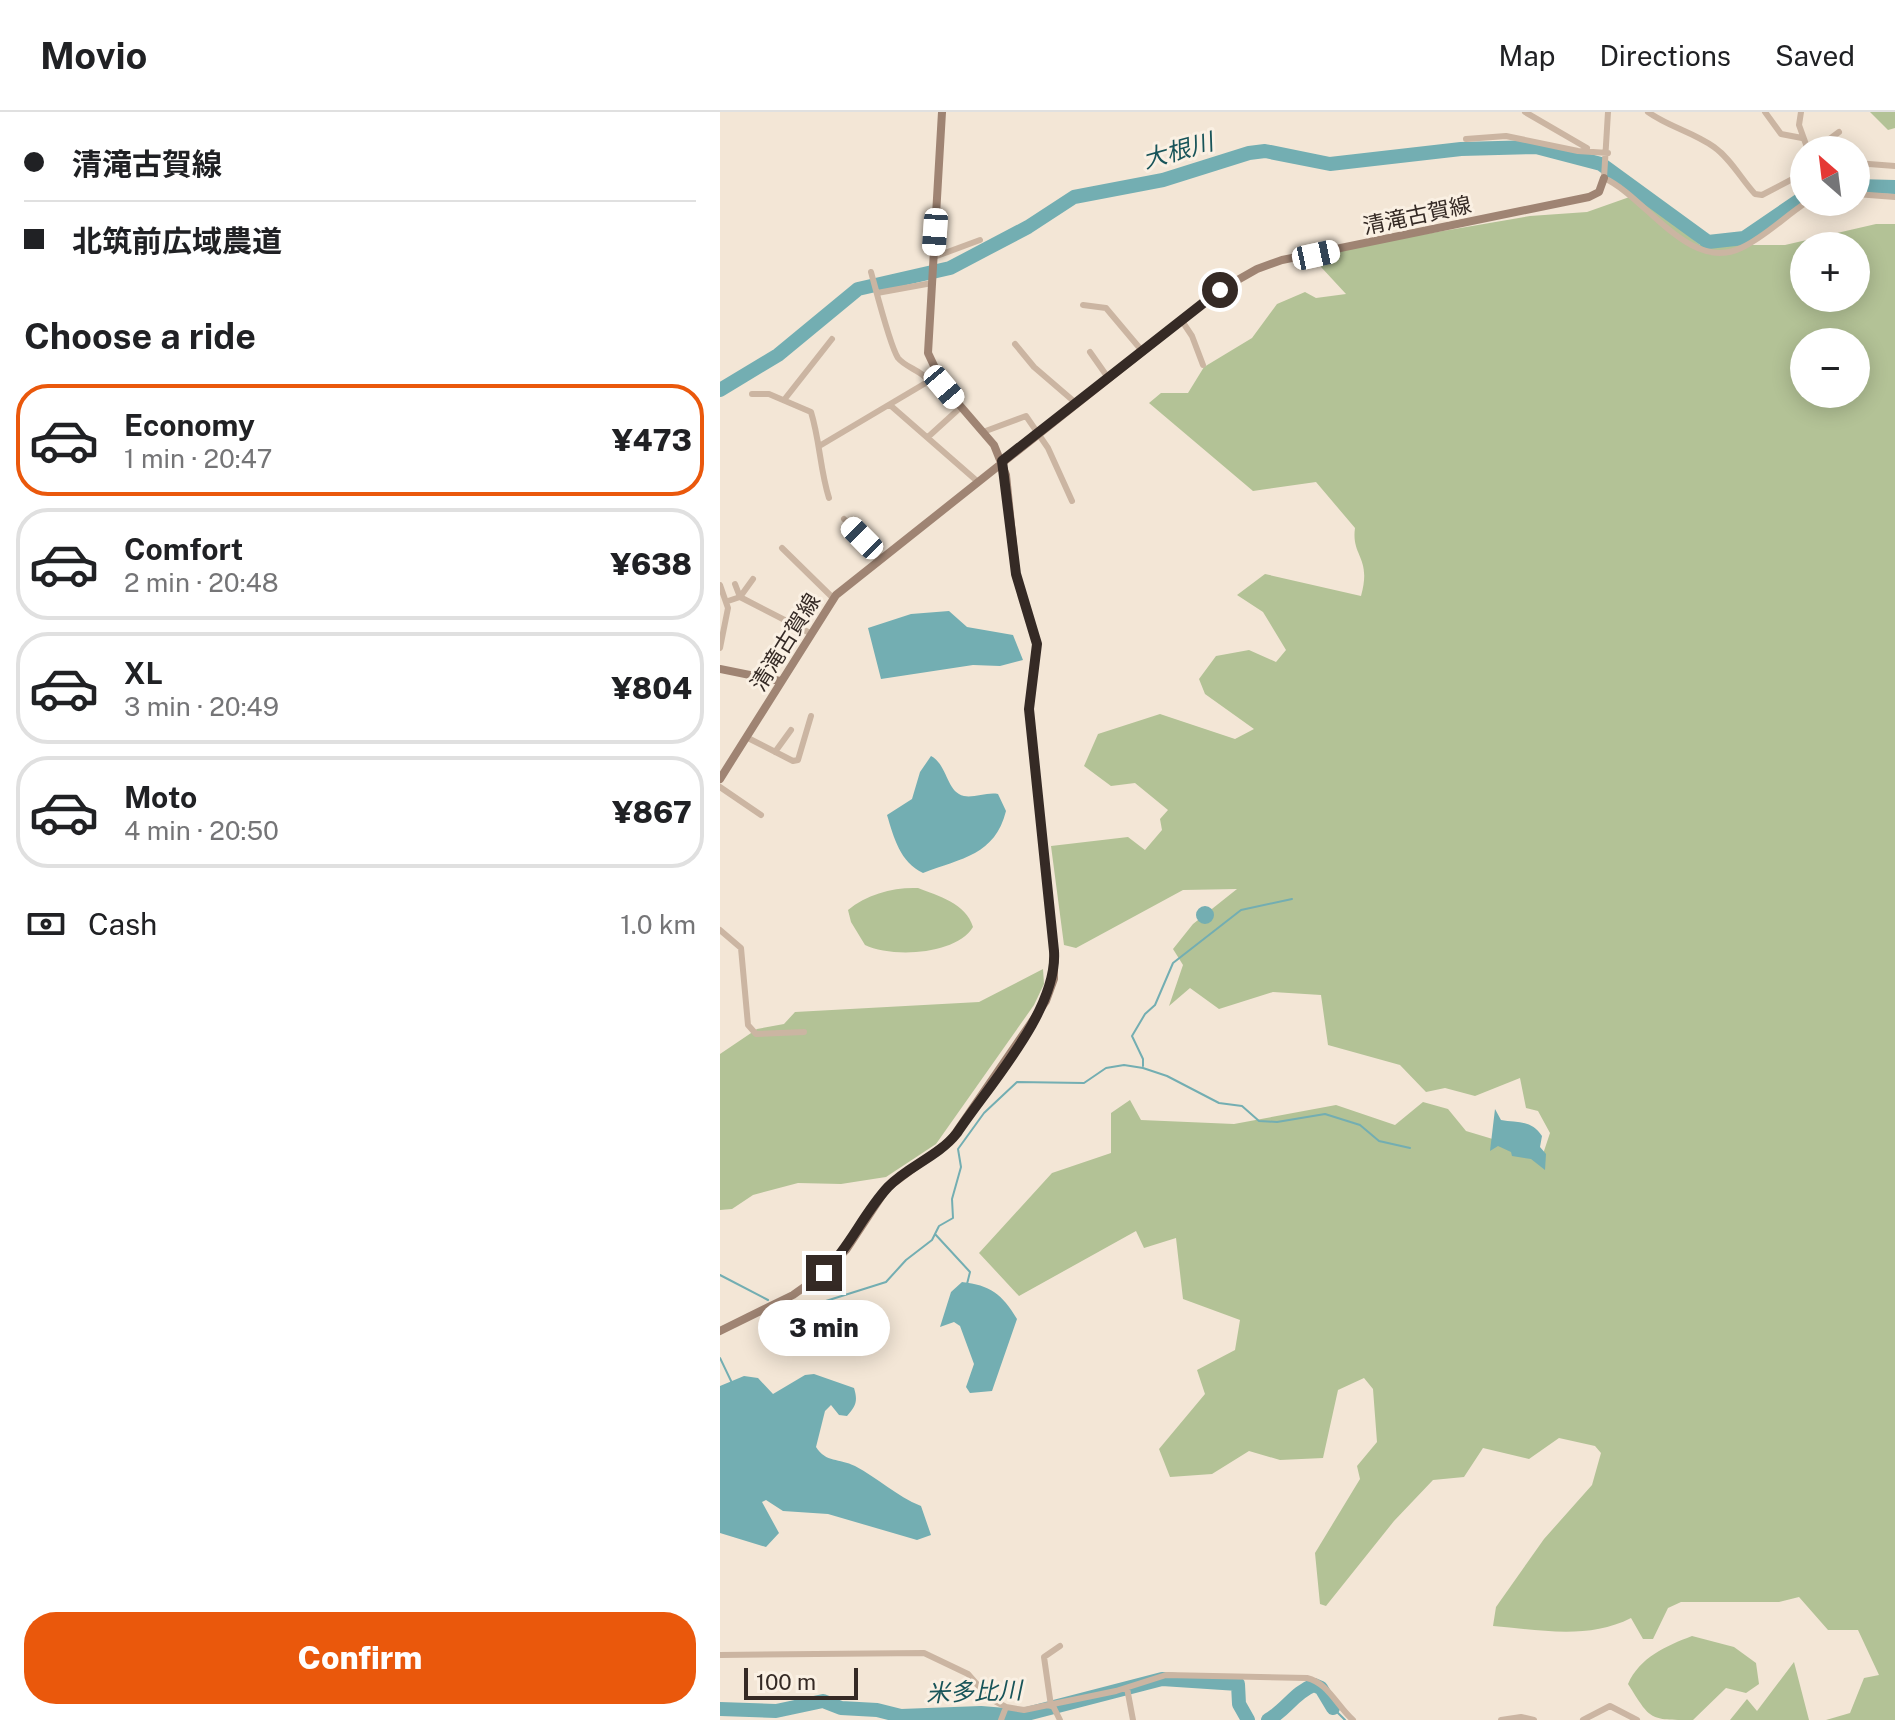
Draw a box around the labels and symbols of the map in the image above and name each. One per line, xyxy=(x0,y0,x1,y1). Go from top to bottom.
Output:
water label: 大根川 xyxy=(1139,126,1219,173)
north arrow xyxy=(1790,136,1870,216)
street label: 清滝古賀線 xyxy=(1360,191,1474,239)
car xyxy=(921,207,949,257)
car xyxy=(1290,238,1342,272)
route start xyxy=(1202,272,1238,308)
car xyxy=(919,361,969,413)
car xyxy=(837,513,887,563)
street label: 清滝古賀線 xyxy=(745,588,825,696)
route end xyxy=(806,1255,842,1291)
callout: 3 min xyxy=(758,1301,890,1357)
scale bar xyxy=(744,1664,858,1700)
water label: 米多比川 xyxy=(926,1675,1025,1707)

